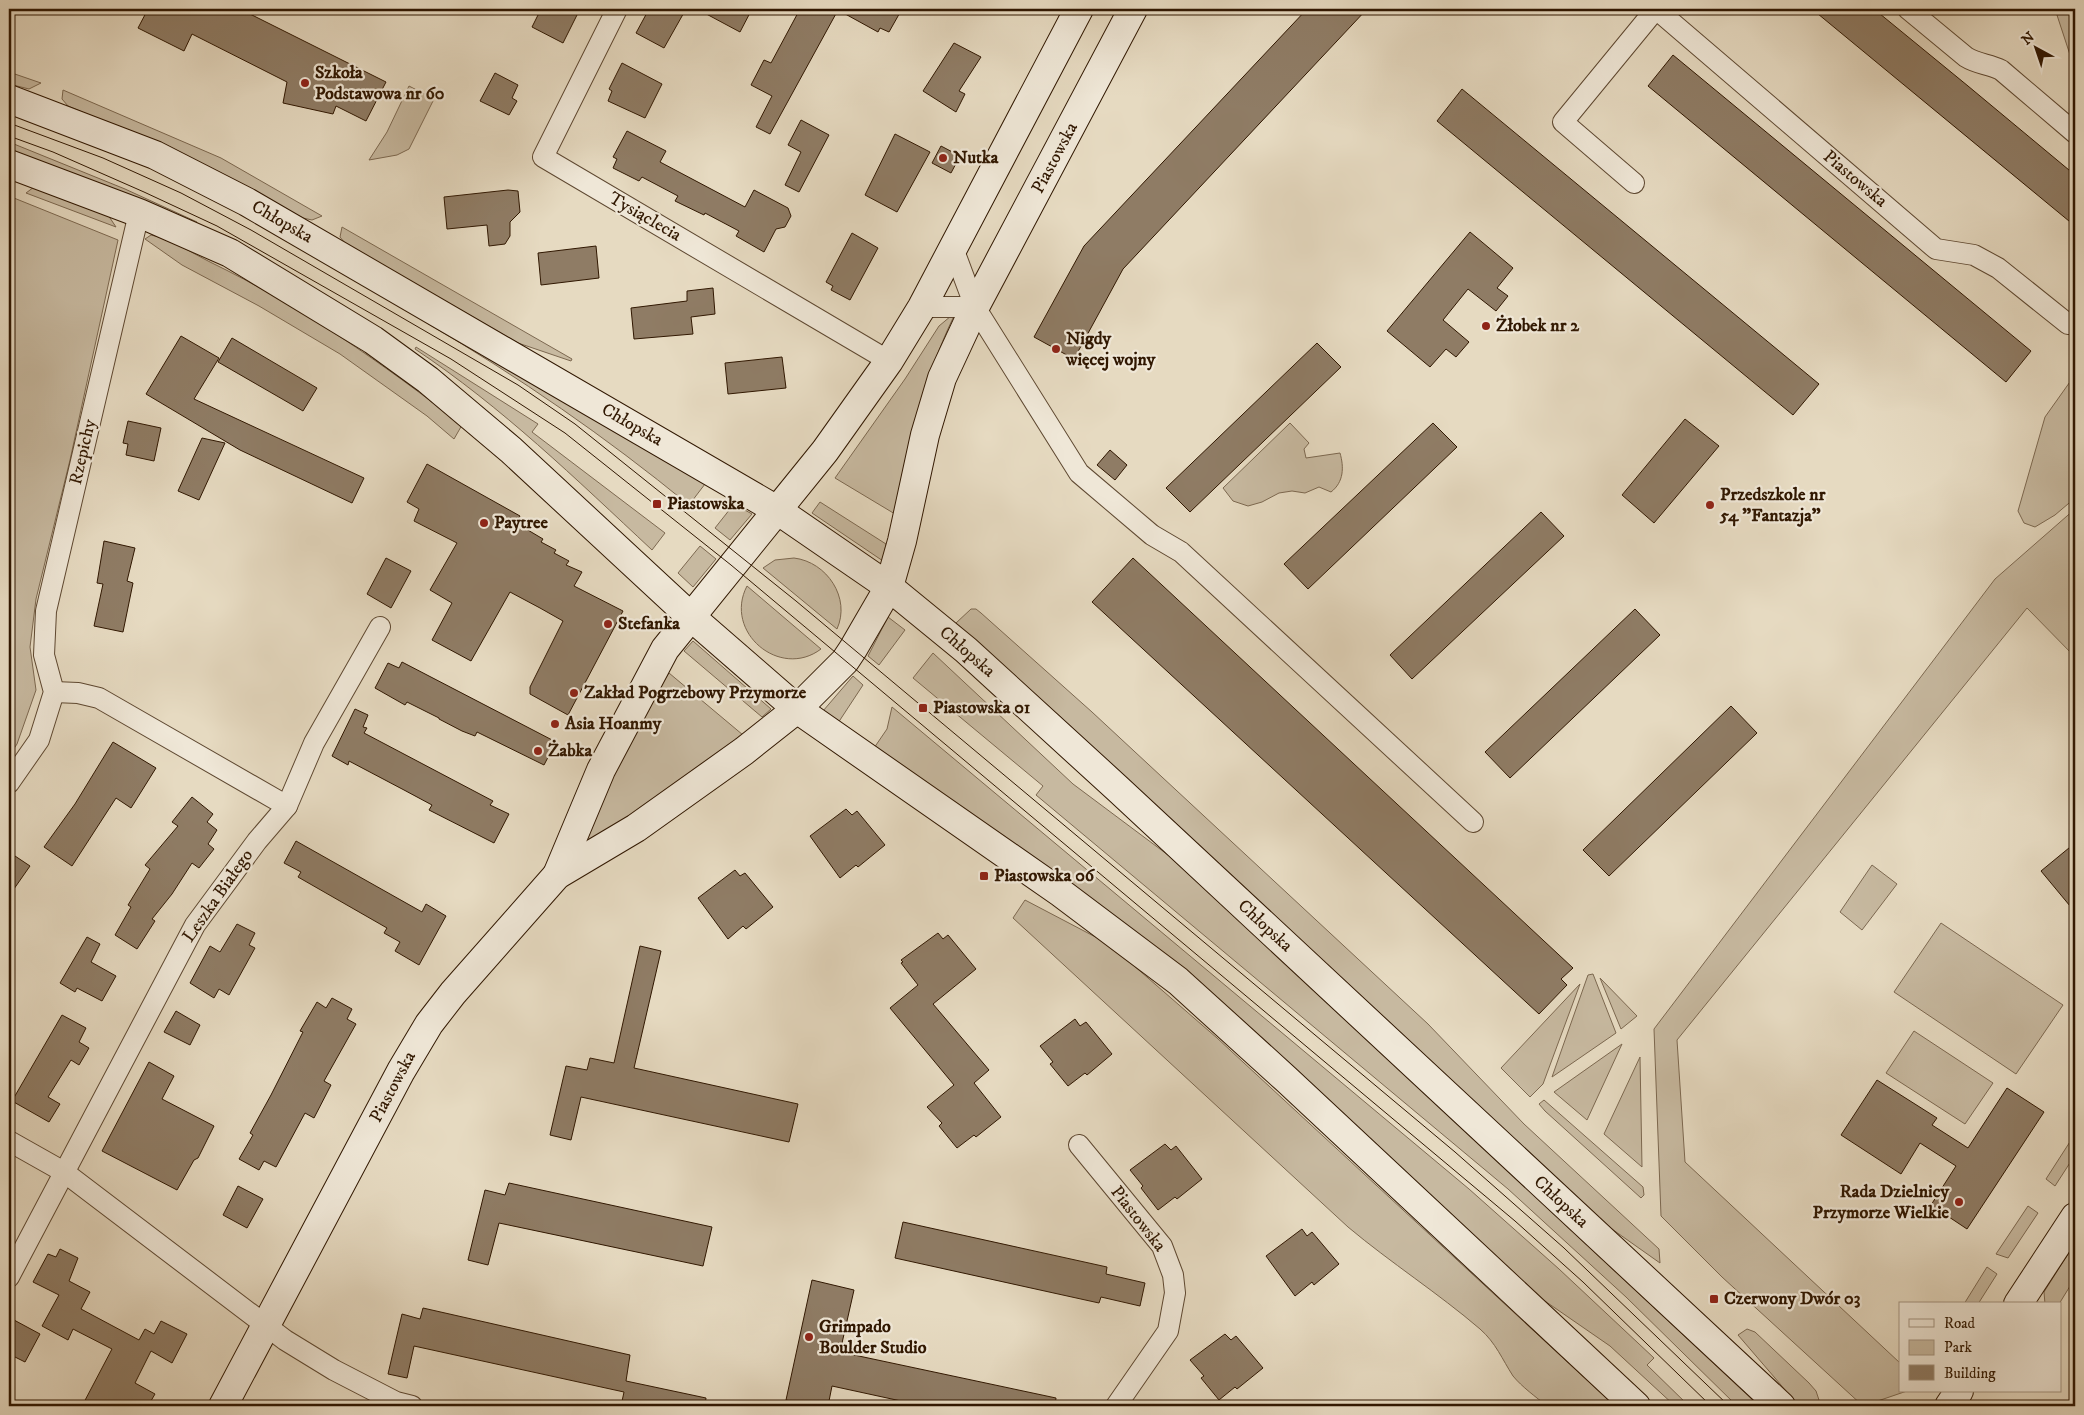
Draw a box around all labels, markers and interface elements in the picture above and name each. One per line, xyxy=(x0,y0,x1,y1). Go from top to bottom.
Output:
north arrow xyxy=(2012,22,2062,72)
text: N xyxy=(2018,28,2039,49)
place label: Szkoła Podstawowa nr 60 xyxy=(315,62,445,105)
marker: Szkoła Podstawowa nr 60 xyxy=(299,77,311,89)
street label: Piastowska xyxy=(1027,118,1083,197)
street label: Piastowska xyxy=(1818,146,1892,213)
place label: Nutka xyxy=(953,147,999,169)
marker: Nutka xyxy=(937,152,949,164)
street label: Tysiąclecia xyxy=(605,187,686,247)
street label: Chłopska xyxy=(247,196,317,248)
place label: Żłobek nr 2 xyxy=(1496,314,1580,337)
marker: Żłobek nr 2 xyxy=(1480,320,1492,332)
place label: Nigdy więcej wojny xyxy=(1065,328,1156,371)
marker: Nigdy więcej wojny xyxy=(1050,343,1062,355)
street label: Chłopska xyxy=(597,399,667,451)
street label: Rzepichy xyxy=(65,417,101,487)
place label: Przedszkole nr 54 "Fantazja" xyxy=(1719,484,1826,527)
place label: Piastowska xyxy=(667,493,745,515)
marker: Piastowska xyxy=(651,498,663,510)
marker: Przedszkole nr 54 "Fantazja" xyxy=(1704,499,1716,511)
place label: Paytree xyxy=(494,512,548,534)
marker: Paytree xyxy=(478,517,490,529)
place label: Stefanka xyxy=(618,613,680,635)
marker: Stefanka xyxy=(602,618,614,630)
street label: Chłopska xyxy=(934,622,1000,683)
place label: Zakład Pogrzebowy Przymorze xyxy=(584,682,807,704)
marker: Zakład Pogrzebowy Przymorze xyxy=(568,687,580,699)
place label: Piastowska 01 xyxy=(933,697,1031,719)
marker: Piastowska 01 xyxy=(917,702,929,714)
place label: Asia Hoanmy xyxy=(564,713,662,735)
marker: Asia Hoanmy xyxy=(549,718,561,730)
place label: Żabka xyxy=(548,739,592,762)
marker: Żabka xyxy=(532,745,544,757)
street label: Leszka Białego xyxy=(178,845,258,947)
place label: Piastowska 06 xyxy=(994,865,1096,887)
marker: Piastowska 06 xyxy=(978,870,990,882)
street label: Chłopska xyxy=(1233,895,1297,957)
street label: Piastowska xyxy=(365,1047,421,1126)
street label: Chłopska xyxy=(1529,1171,1593,1233)
place label: Rada Dzielnicy Przymorze Wielkie xyxy=(1813,1181,1950,1224)
street label: Piastowska xyxy=(1106,1182,1171,1257)
marker: Rada Dzielnicy Przymorze Wielkie xyxy=(1953,1196,1965,1208)
place label: Czerwony Dwór 03 xyxy=(1724,1288,1861,1310)
marker: Czerwony Dwór 03 xyxy=(1708,1293,1720,1305)
legend xyxy=(1899,1302,2062,1392)
text: Road xyxy=(1944,1314,1976,1333)
place label: Grimpado Boulder Studio xyxy=(819,1316,927,1359)
marker: Grimpado Boulder Studio xyxy=(803,1331,815,1343)
text: Park xyxy=(1944,1338,1973,1357)
text: Building xyxy=(1944,1364,1996,1383)

